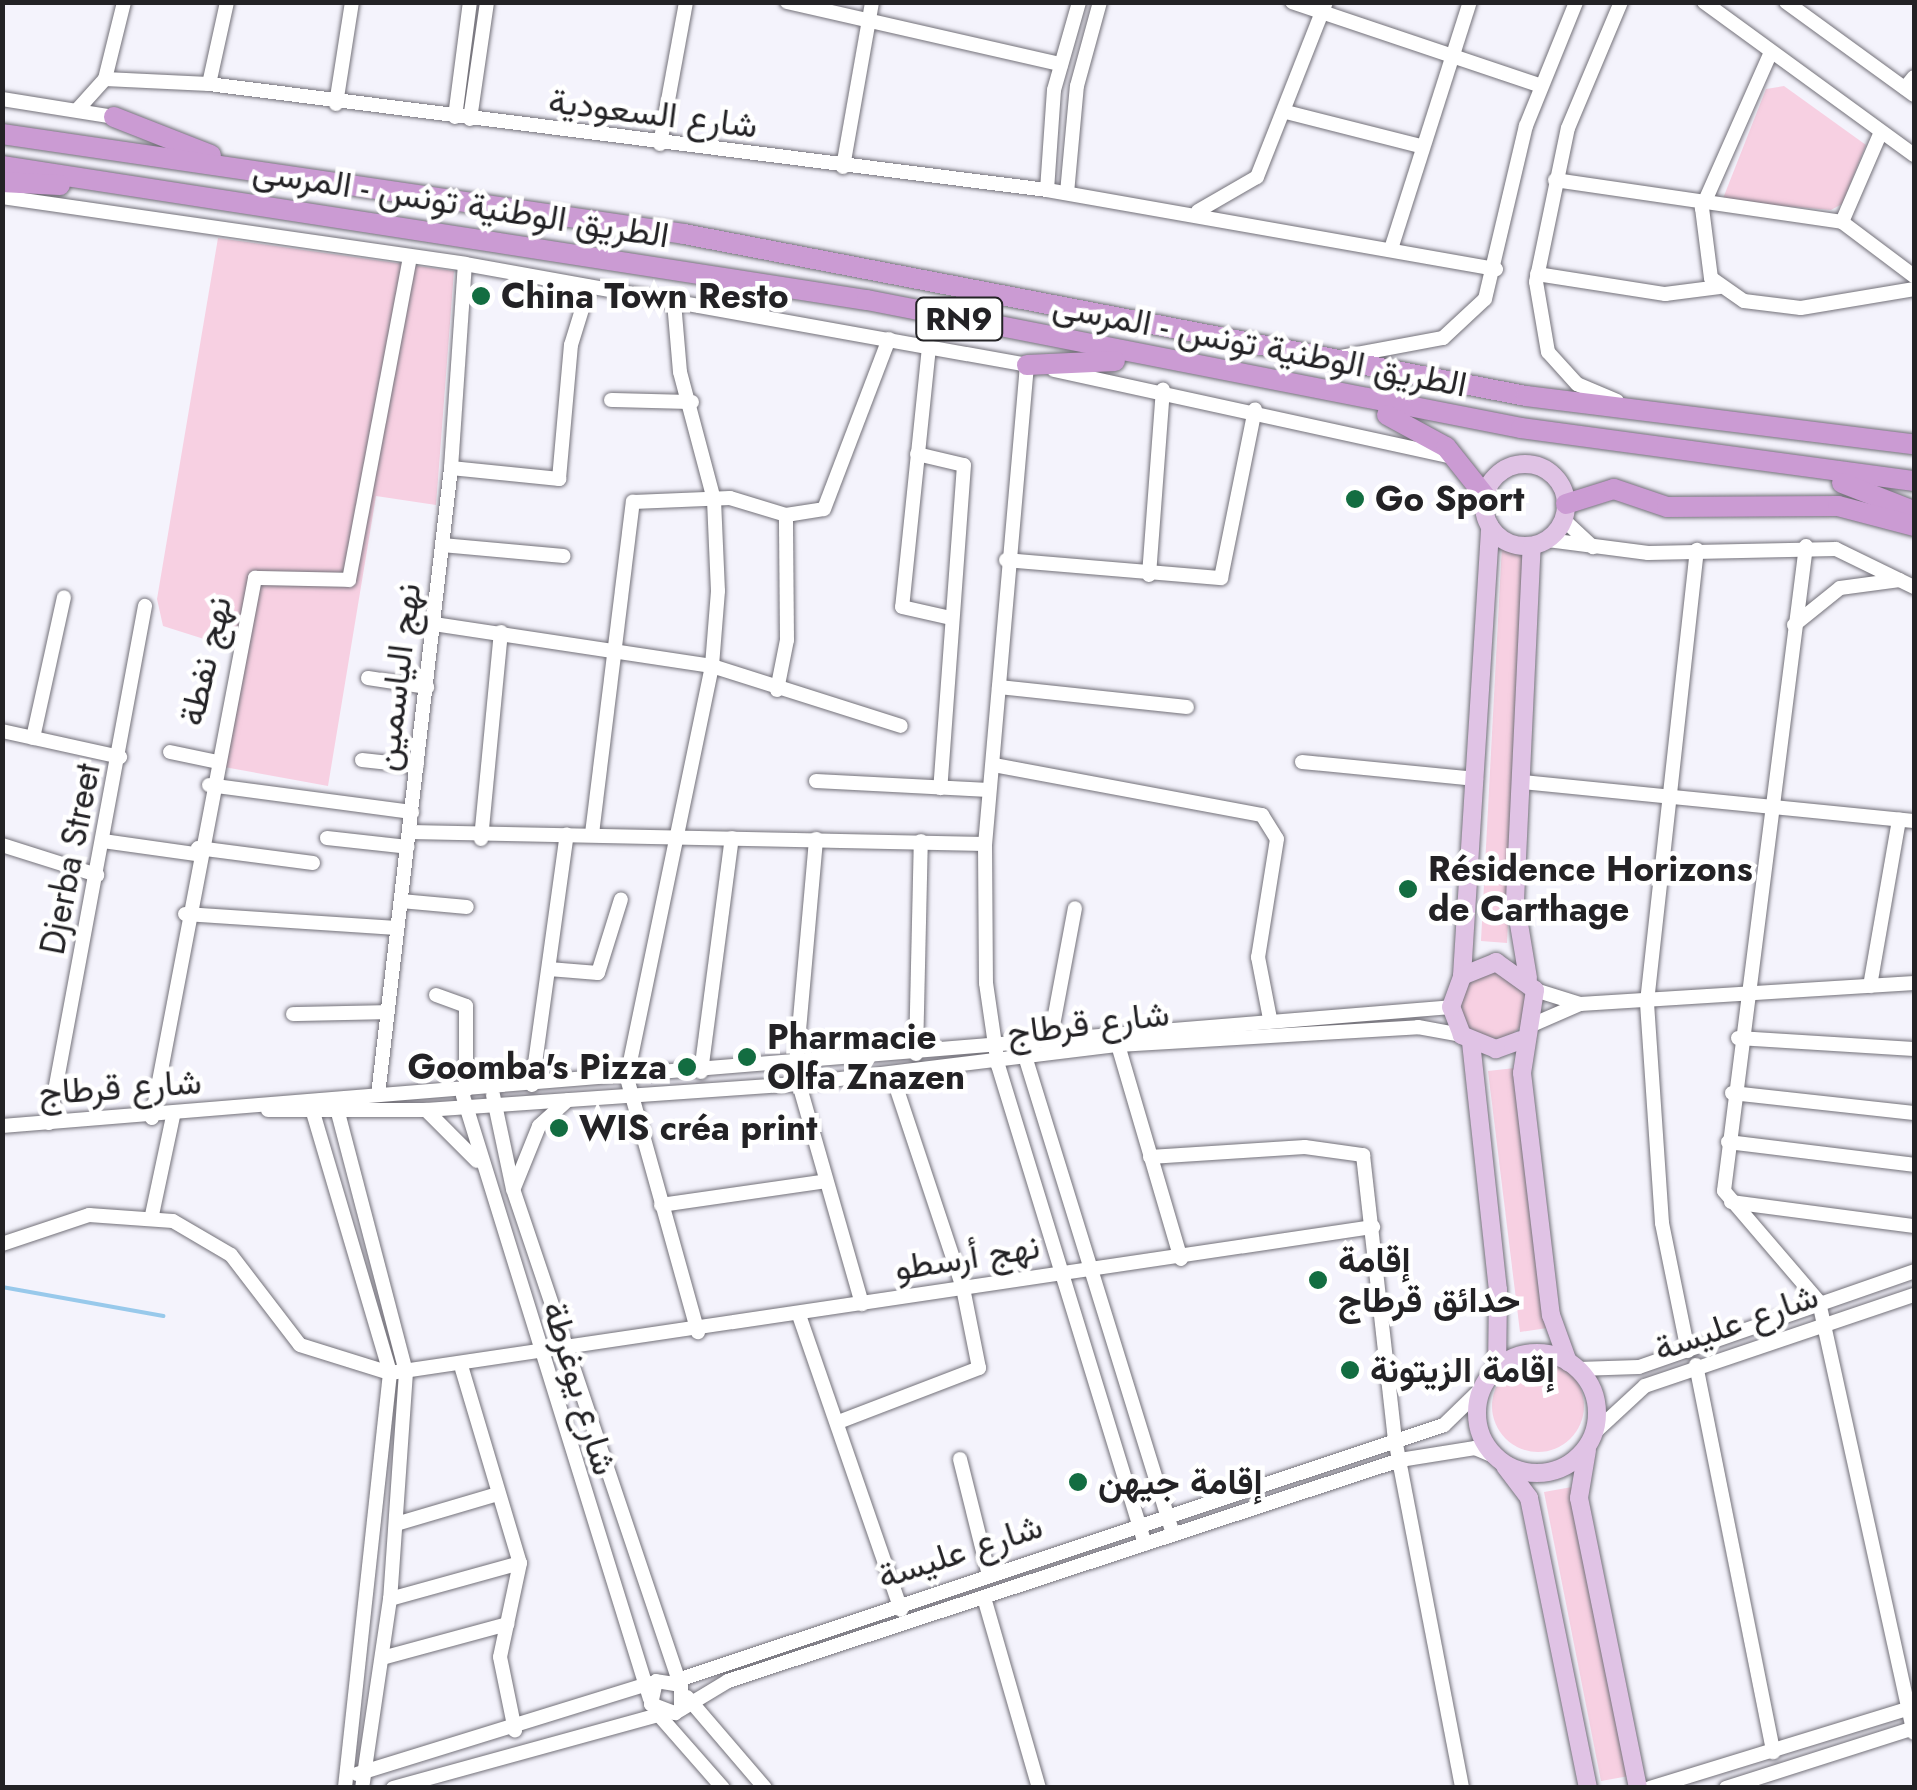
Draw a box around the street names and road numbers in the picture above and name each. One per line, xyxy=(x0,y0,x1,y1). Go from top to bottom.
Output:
street label: شارع السعودية xyxy=(546,79,760,147)
street label: الطريق الوطنية تونس - المرسى xyxy=(250,149,672,257)
street label: الطريق الوطنية تونس - المرسى xyxy=(1050,284,1470,406)
road number: RN9 xyxy=(914,292,1004,346)
street label: نهج الياسمين xyxy=(365,581,429,773)
street label: نهج نفطة xyxy=(170,592,240,730)
street label: Djerba Street xyxy=(31,760,109,958)
street label: شارع قرطاج xyxy=(1005,992,1171,1054)
street label: شارع قرطاج xyxy=(37,1060,203,1114)
street label: نهج أرسطو xyxy=(892,1225,1042,1289)
street label: شارع عليسة xyxy=(1648,1274,1824,1370)
street label: شارع يوغرطة xyxy=(534,1296,626,1480)
street label: شارع عليسة xyxy=(872,1505,1048,1597)

